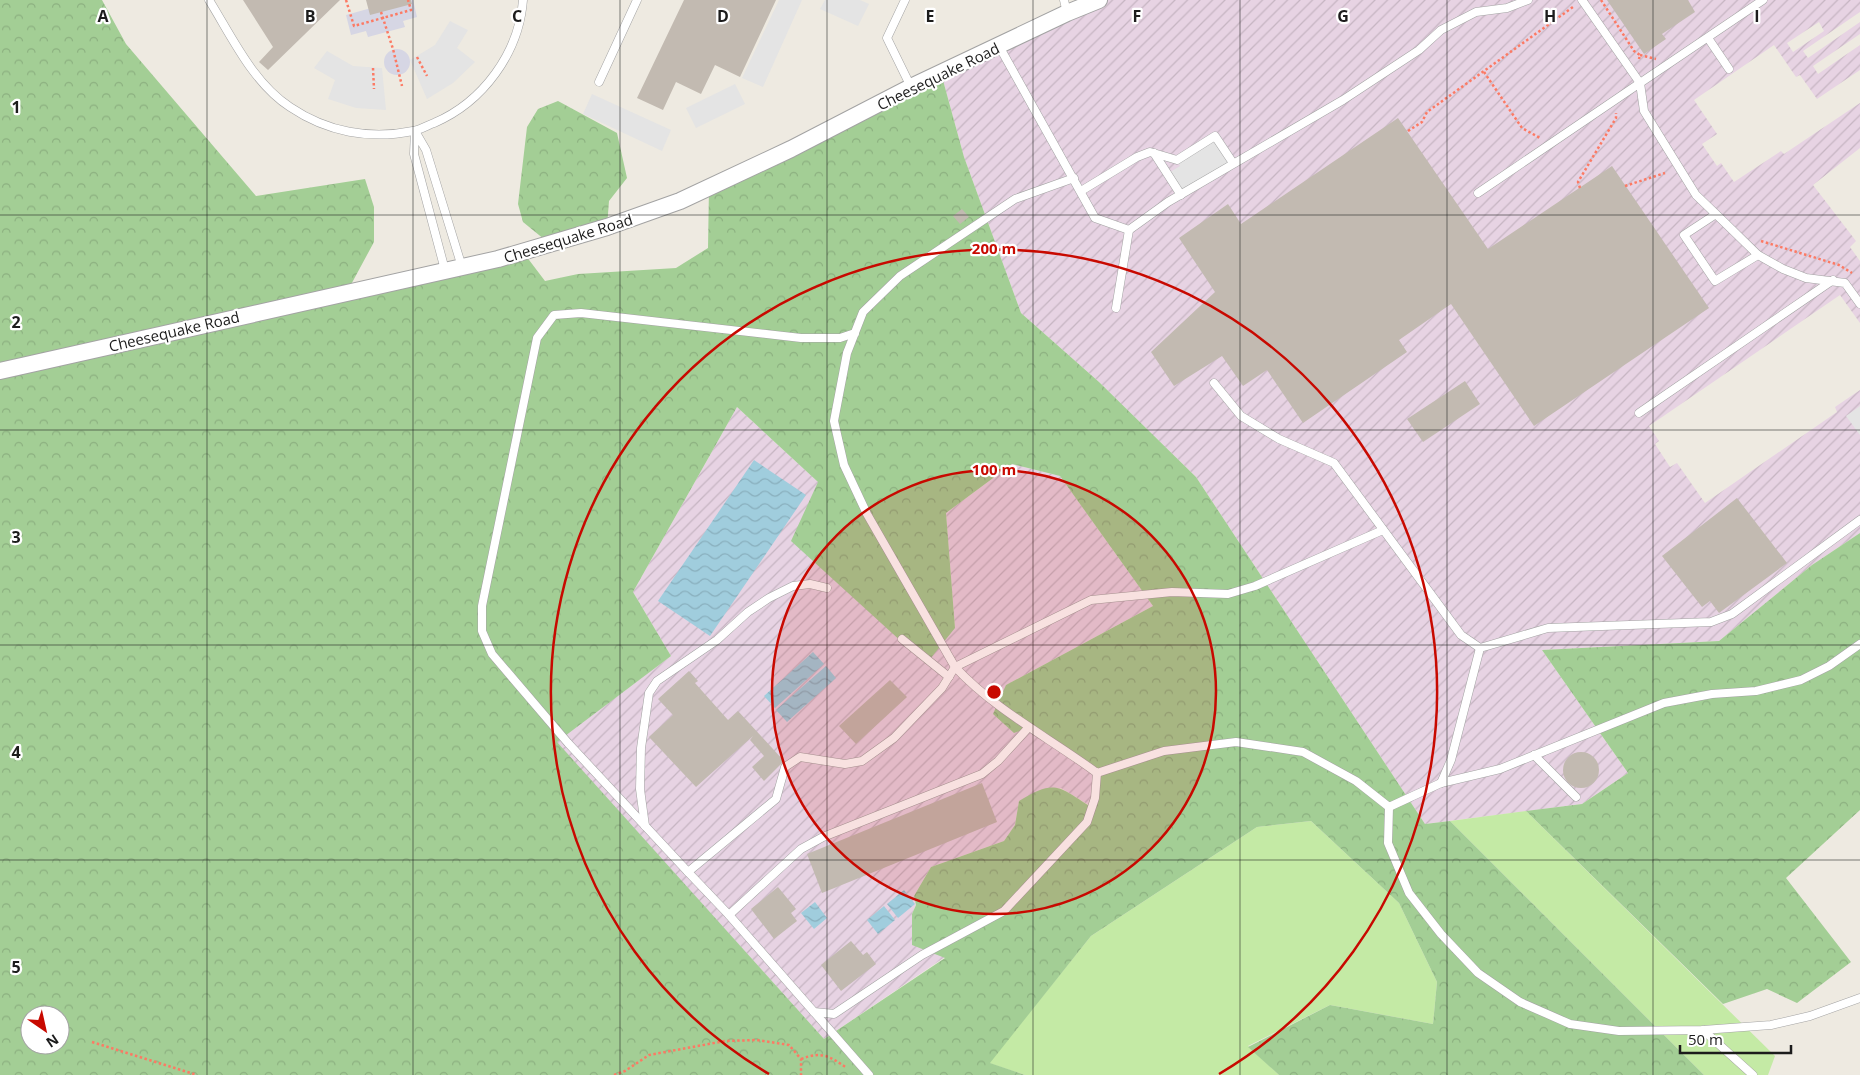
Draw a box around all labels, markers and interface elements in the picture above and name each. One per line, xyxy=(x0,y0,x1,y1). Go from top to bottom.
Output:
text: A xyxy=(97,5,109,27)
text: B xyxy=(305,5,315,27)
text: C xyxy=(512,5,522,27)
text: D xyxy=(717,5,729,27)
text: E xyxy=(926,5,935,27)
text: F xyxy=(1133,5,1141,27)
text: G xyxy=(1337,5,1349,27)
text: H xyxy=(1544,5,1556,27)
text: I xyxy=(1754,5,1760,27)
street label: Cheesequake Road xyxy=(873,38,1003,114)
text: 1 xyxy=(11,96,21,118)
street label: Cheesequake Road xyxy=(501,209,635,267)
text: 200 m xyxy=(972,238,1016,258)
street label: Cheesequake Road xyxy=(107,306,241,356)
text: 2 xyxy=(11,311,21,333)
text: 100 m xyxy=(972,459,1016,479)
text: 3 xyxy=(11,526,21,548)
centre of rings xyxy=(985,683,1003,701)
text: 4 xyxy=(11,741,21,763)
text: 5 xyxy=(11,956,21,978)
north arrow xyxy=(20,1005,70,1055)
scale bar xyxy=(1680,1022,1791,1054)
text: 50 m xyxy=(1688,1029,1723,1049)
text: N xyxy=(43,1030,63,1052)

